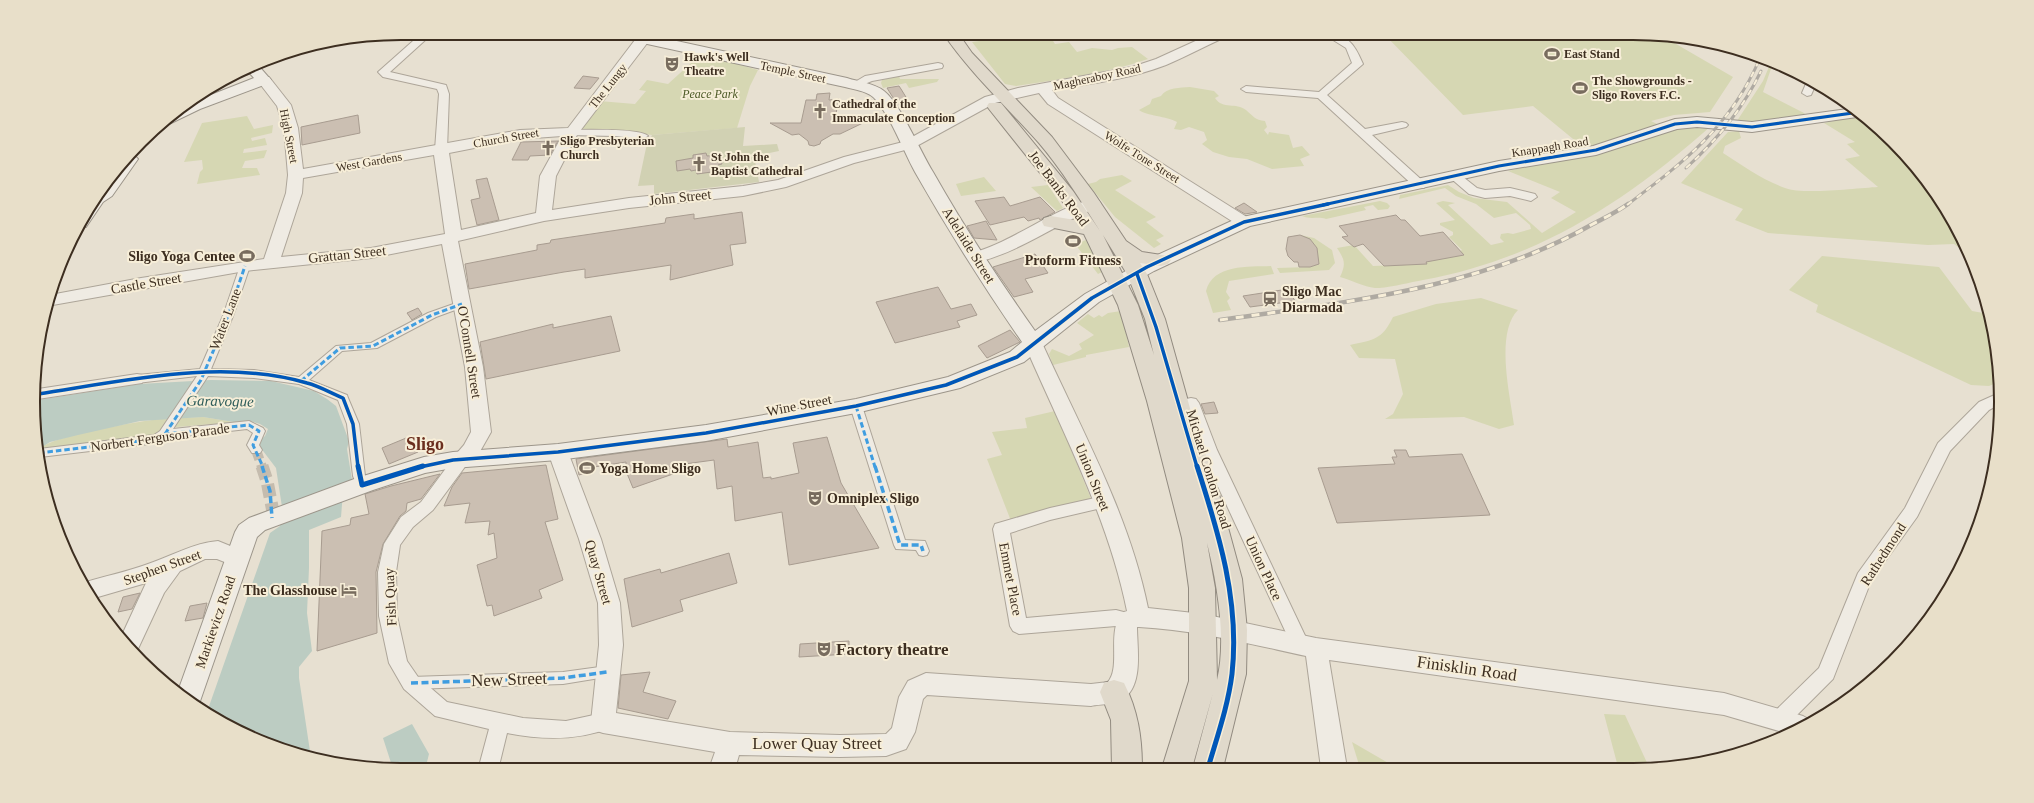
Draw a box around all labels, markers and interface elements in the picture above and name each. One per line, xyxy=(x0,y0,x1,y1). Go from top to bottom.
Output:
sports icon: East Stand xyxy=(1543,45,1561,63)
place label: East Stand xyxy=(1564,47,1620,61)
place label: Hawk's Well Theatre xyxy=(684,50,749,78)
theatre icon: Hawk's Well Theatre xyxy=(663,55,681,73)
street label: Temple Street xyxy=(759,58,828,86)
street label: The Lungy xyxy=(586,61,630,111)
street label: Magheraboy Road xyxy=(1052,61,1142,93)
place label: The Showgrounds - Sligo Rovers F.C. xyxy=(1592,74,1692,102)
sports icon: The Showgrounds - Sligo Rovers F.C. xyxy=(1571,79,1589,97)
park label: Peace Park xyxy=(681,87,738,101)
place label: Cathedral of the Immaculate Conception xyxy=(832,97,955,125)
church icon: Cathedral of the Immaculate Conception xyxy=(811,102,829,120)
street label: High Street xyxy=(277,108,301,165)
street label: Church Street xyxy=(472,125,541,151)
street label: Wolfe Tone Street xyxy=(1102,128,1183,186)
place label: Sligo Presbyterian Church xyxy=(560,134,654,162)
street label: Knappagh Road xyxy=(1511,134,1589,160)
church icon: Sligo Presbyterian Church xyxy=(539,139,557,157)
street label: Joe Banks Road xyxy=(1025,148,1092,229)
street label: West Gardens xyxy=(335,149,403,175)
place label: St John the Baptist Cathedral xyxy=(711,150,803,178)
church icon: St John the Baptist Cathedral xyxy=(690,155,708,173)
street label: John Street xyxy=(648,187,712,208)
street label: Adelaide Street xyxy=(939,205,998,286)
sports icon: Proform Fitness xyxy=(1064,232,1082,250)
street label: Grattan Street xyxy=(307,243,387,266)
sports icon: Sligo Yoga Centee xyxy=(238,247,256,265)
place label: Sligo Yoga Centee xyxy=(128,249,235,264)
place label: Proform Fitness xyxy=(1025,253,1122,268)
street label: Castle Street xyxy=(110,270,183,297)
place label: Sligo Mac Diarmada xyxy=(1282,284,1343,315)
street label: Water Lane xyxy=(207,286,244,352)
station icon: Sligo Mac Diarmada xyxy=(1261,290,1279,308)
street label: O'Connell Street xyxy=(455,305,484,399)
water label: Garavogue xyxy=(186,392,254,410)
street label: Wine Street xyxy=(765,392,833,419)
street label: Michael Conlon Road xyxy=(1183,408,1234,530)
street label: Norbert Ferguson Parade xyxy=(89,420,231,455)
district label: Sligo xyxy=(406,434,444,454)
street label: Union Street xyxy=(1072,441,1113,513)
sports icon: Yoga Home Sligo xyxy=(578,459,596,477)
place label: Yoga Home Sligo xyxy=(599,461,701,476)
theatre icon: Omniplex Sligo xyxy=(806,489,824,507)
place label: Omniplex Sligo xyxy=(827,491,919,506)
street label: Rathedmond xyxy=(1858,520,1909,588)
street label: Union Place xyxy=(1242,534,1285,603)
street label: Quay Street xyxy=(582,538,615,606)
street label: Emmet Place xyxy=(996,541,1025,617)
street label: Stephen Street xyxy=(121,546,203,588)
street label: Fish Quay xyxy=(381,568,400,626)
street label: Markievicz Road xyxy=(193,574,238,670)
hotel icon: The Glasshouse xyxy=(340,581,358,599)
place label: The Glasshouse xyxy=(243,583,337,598)
theatre icon: Factory theatre xyxy=(815,640,833,658)
place label: Factory theatre xyxy=(836,640,949,659)
street label: Finisklin Road xyxy=(1416,652,1519,685)
street label: New Street xyxy=(471,669,548,690)
street label: Lower Quay Street xyxy=(752,734,882,753)

